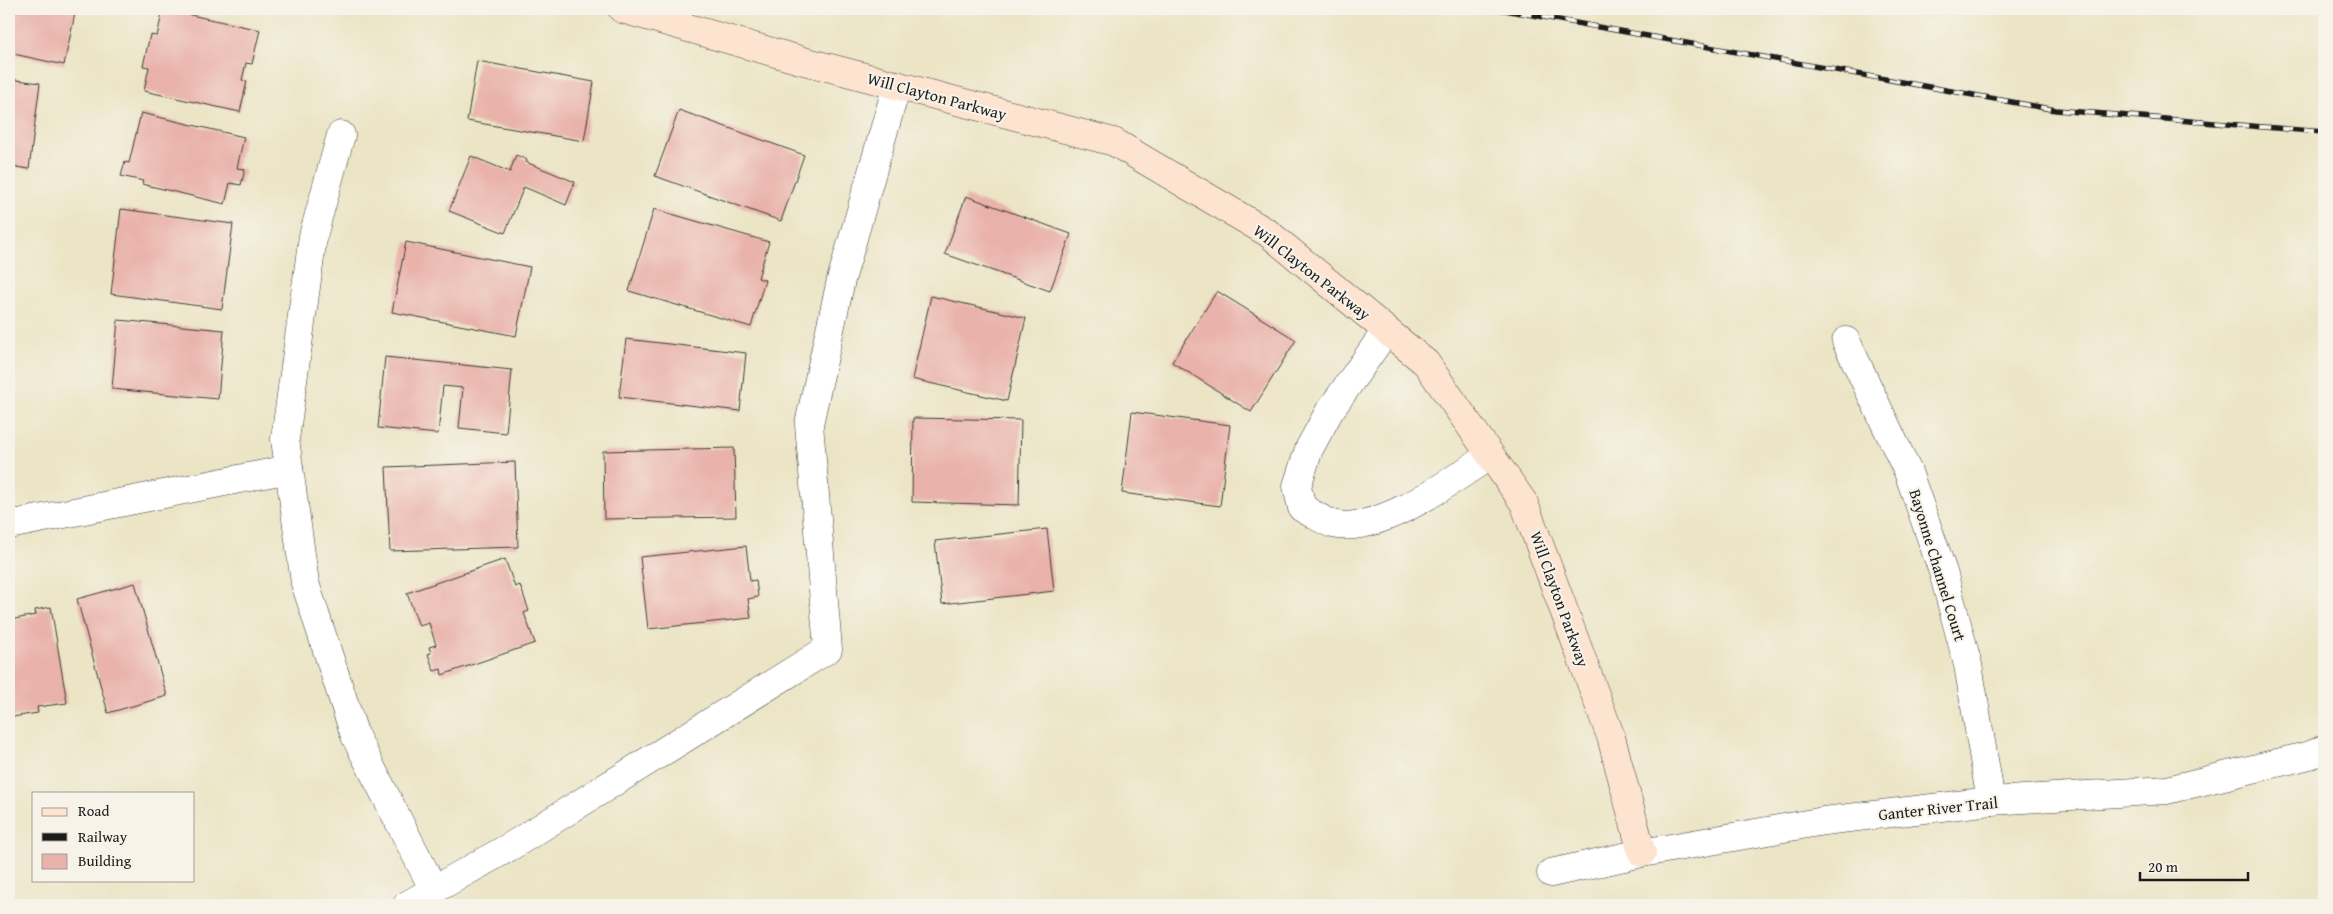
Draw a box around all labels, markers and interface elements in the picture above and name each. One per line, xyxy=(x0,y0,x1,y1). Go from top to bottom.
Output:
street label: Will Clayton Parkway xyxy=(865,66,1009,126)
street label: Will Clayton Parkway xyxy=(1248,218,1376,326)
street label: Bayonne Channel Court xyxy=(1903,486,1973,644)
street label: Will Clayton Parkway xyxy=(1524,528,1596,670)
street label: Ganter River Trail xyxy=(1877,790,1999,826)
legend xyxy=(32,792,195,882)
text: Road xyxy=(78,800,109,821)
text: Railway xyxy=(78,826,128,847)
scale bar xyxy=(2140,849,2248,881)
text: Building xyxy=(78,850,132,871)
text: 20 m xyxy=(2148,856,2179,877)

